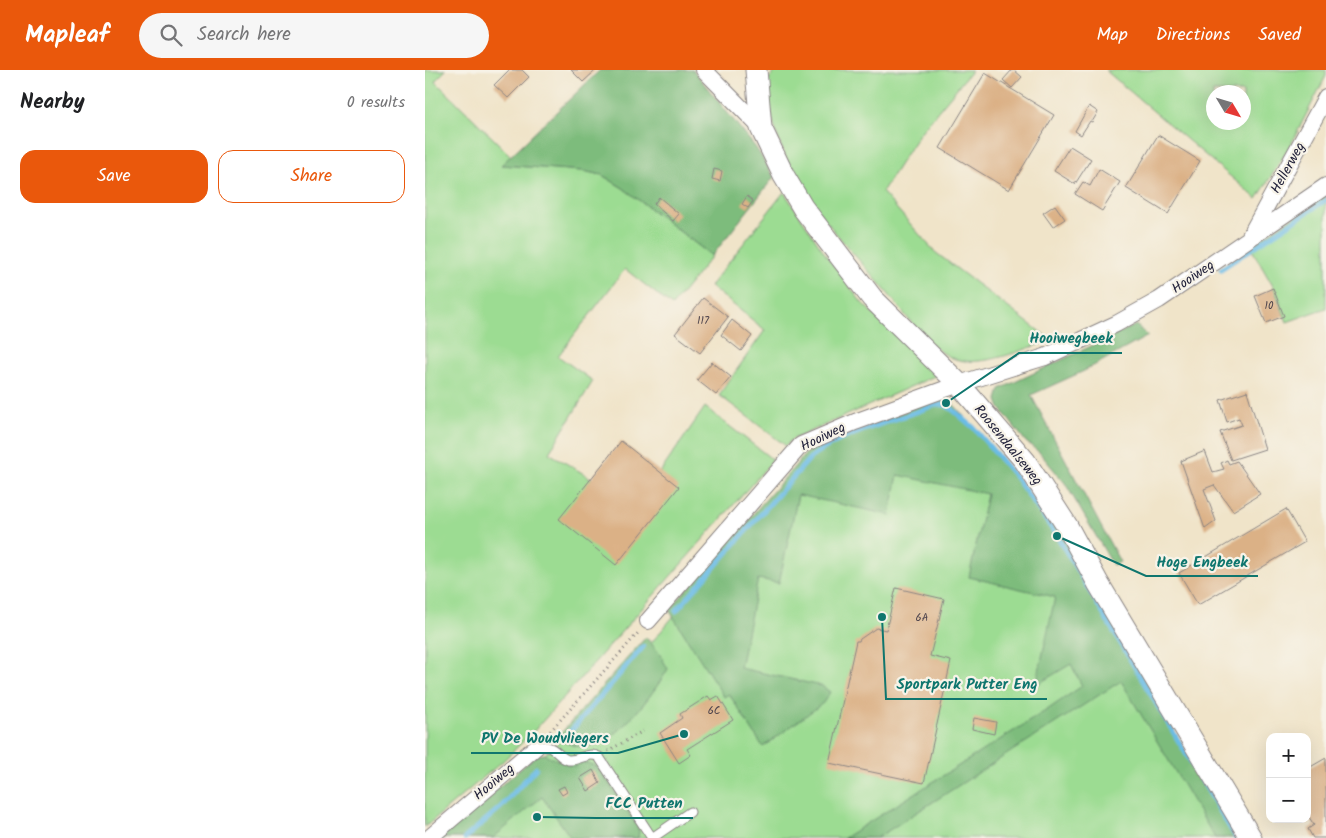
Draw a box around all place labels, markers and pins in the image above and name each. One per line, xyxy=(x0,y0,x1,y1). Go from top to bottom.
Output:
callout: Hooiwegbeek xyxy=(1019,323,1122,353)
callout: Hoge Engbeek xyxy=(1146,546,1258,576)
callout: Sportpark Putter Eng xyxy=(886,669,1047,699)
callout: PV De Woudvliegers xyxy=(471,723,618,753)
callout: FCC Putten xyxy=(596,788,693,818)

